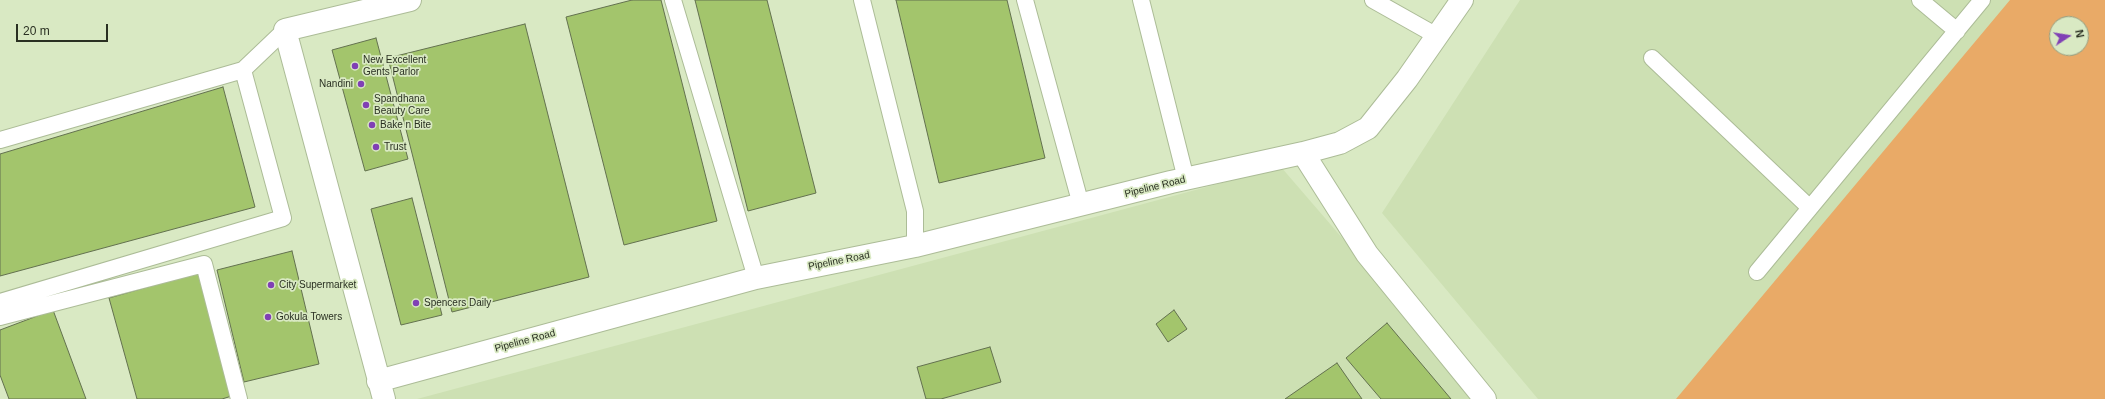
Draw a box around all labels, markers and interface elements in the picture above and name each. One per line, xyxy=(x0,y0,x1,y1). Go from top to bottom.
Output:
scale bar xyxy=(18,16,110,42)
north arrow xyxy=(2049,16,2089,56)
text: 20 m xyxy=(23,24,50,38)
text: N xyxy=(2073,29,2086,39)
place label: New Excellent Gents Parlor xyxy=(363,54,426,78)
marker: New Excellent Gents Parlor xyxy=(350,61,360,71)
place label: Nandini xyxy=(319,78,353,90)
marker: Nandini xyxy=(356,79,366,89)
place label: Spandhana Beauty Care xyxy=(374,93,430,116)
marker: Spandhana Beauty Care xyxy=(361,100,371,110)
place label: Bake n Bite xyxy=(380,119,431,131)
marker: Bake n Bite xyxy=(367,120,377,130)
place label: Trust xyxy=(384,141,406,153)
marker: Trust xyxy=(371,142,381,152)
street label: Pipeline Road xyxy=(1123,174,1187,200)
street label: Pipeline Road xyxy=(807,249,871,273)
place label: City Supermarket xyxy=(279,279,356,291)
marker: City Supermarket xyxy=(266,280,276,290)
place label: Spencers Daily xyxy=(424,297,491,309)
marker: Spencers Daily xyxy=(411,298,421,308)
place label: Gokula Towers xyxy=(276,311,342,323)
marker: Gokula Towers xyxy=(263,312,273,322)
street label: Pipeline Road xyxy=(493,327,557,355)

